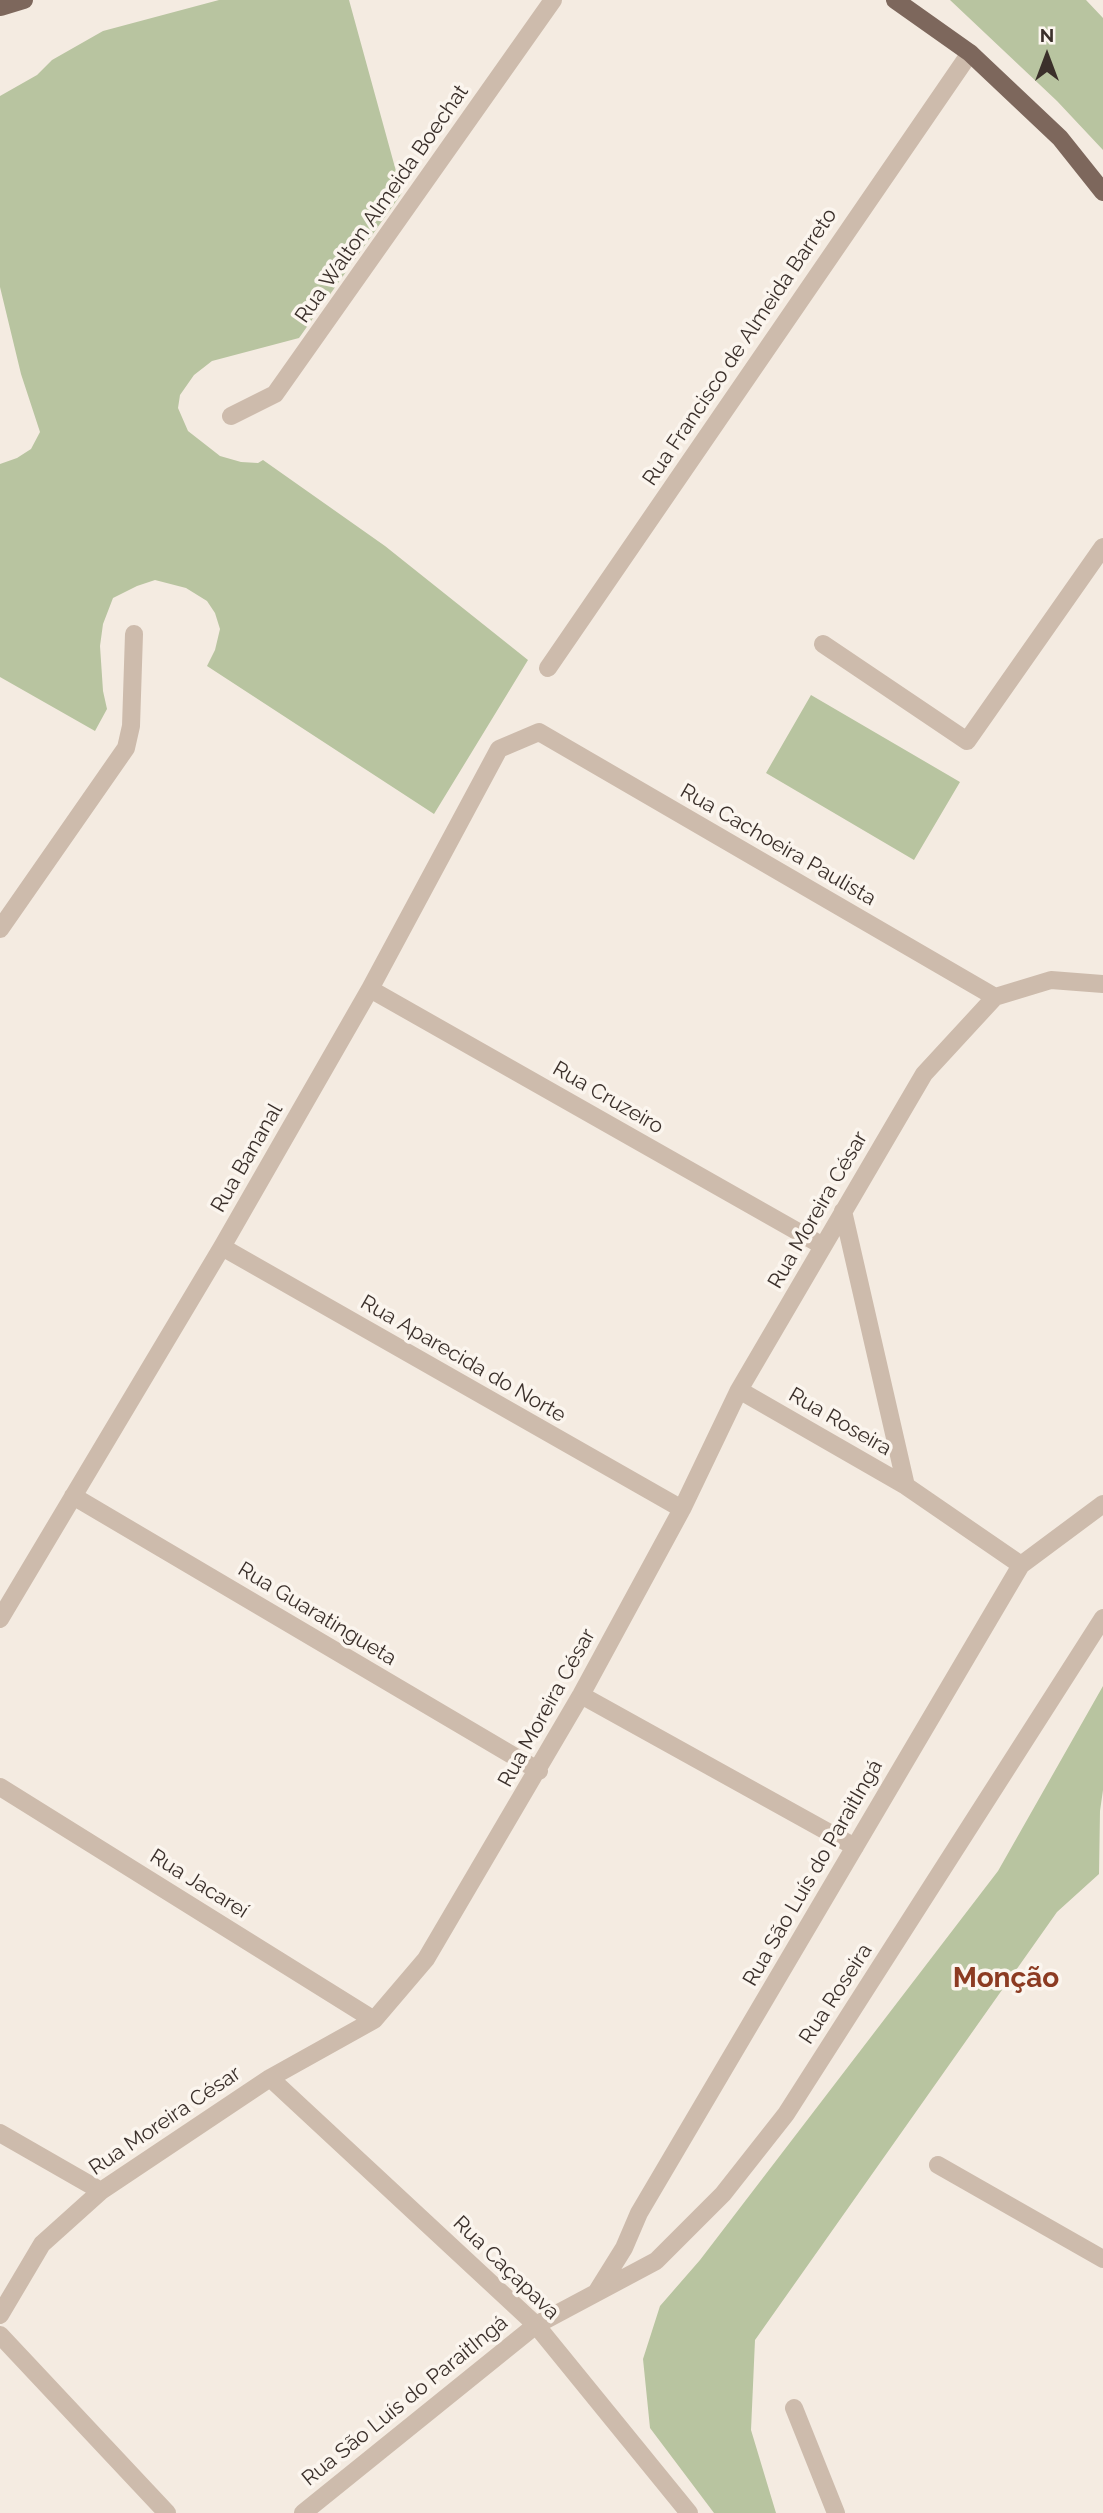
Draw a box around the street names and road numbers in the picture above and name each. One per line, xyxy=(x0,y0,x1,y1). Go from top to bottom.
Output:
street label: Rua Walton Almeida Boechat xyxy=(290,80,474,328)
street label: Rua Francisco de Almeida Barreto xyxy=(638,204,842,490)
street label: Rua Cachoeira Paulista xyxy=(676,779,880,911)
street label: Rua Cruzeiro xyxy=(548,1056,668,1140)
street label: Rua Bananal xyxy=(206,1099,288,1217)
street label: Rua Moreira César xyxy=(763,1127,873,1293)
street label: Rua Aparecida do Norte xyxy=(356,1290,570,1428)
street label: Rua Roseira xyxy=(784,1382,896,1462)
street label: Rua Guaratingueta xyxy=(233,1557,401,1671)
street label: Rua Moreira César xyxy=(493,1624,601,1792)
street label: Rua São Luís do ParaitIngá xyxy=(738,1755,888,1991)
street label: Rua Jacareí xyxy=(145,1844,253,1924)
street label: Rua Roseira xyxy=(794,1939,878,2049)
street label: Rua Moreira César xyxy=(84,2061,246,2181)
street label: Rua Caçapava xyxy=(448,2211,564,2325)
street label: Rua São Luís do ParaitIngá xyxy=(297,2310,513,2492)

